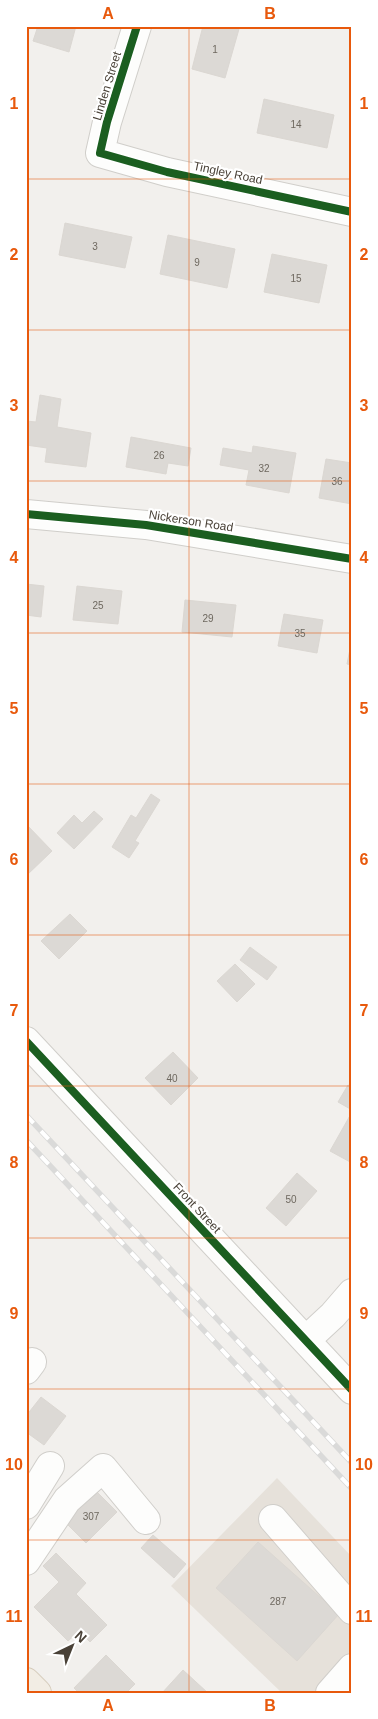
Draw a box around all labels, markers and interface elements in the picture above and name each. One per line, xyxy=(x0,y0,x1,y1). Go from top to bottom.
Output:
text: A xyxy=(102,5,114,22)
text: B xyxy=(264,5,276,22)
house number: 1 xyxy=(212,44,218,55)
street label: Linden Street xyxy=(90,49,124,122)
text: 1 xyxy=(10,95,19,112)
text: 1 xyxy=(360,95,369,112)
house number: 14 xyxy=(290,119,302,130)
street label: Tingley Road xyxy=(192,159,264,187)
house number: 3 xyxy=(92,241,98,252)
text: 2 xyxy=(10,246,19,263)
text: 2 xyxy=(360,246,369,263)
house number: 9 xyxy=(194,257,200,268)
house number: 15 xyxy=(290,273,302,284)
text: 3 xyxy=(10,397,19,414)
text: 3 xyxy=(360,397,369,414)
house number: 26 xyxy=(153,450,165,461)
house number: 32 xyxy=(258,463,270,474)
house number: 36 xyxy=(331,476,343,487)
street label: Nickerson Road xyxy=(148,507,234,535)
text: 4 xyxy=(10,549,19,566)
text: 4 xyxy=(360,549,369,566)
house number: 25 xyxy=(92,600,104,611)
house number: 29 xyxy=(202,613,214,624)
house number: 35 xyxy=(294,628,306,639)
text: 5 xyxy=(10,700,19,717)
text: 5 xyxy=(360,700,369,717)
text: 6 xyxy=(10,851,19,868)
text: 6 xyxy=(360,851,369,868)
text: 7 xyxy=(10,1002,19,1019)
text: 7 xyxy=(360,1002,369,1019)
house number: 40 xyxy=(166,1073,178,1084)
text: 8 xyxy=(10,1154,19,1171)
text: 8 xyxy=(360,1154,369,1171)
street label: Front Street xyxy=(170,1180,224,1236)
house number: 50 xyxy=(285,1194,297,1205)
text: 9 xyxy=(10,1305,19,1322)
text: 9 xyxy=(360,1305,369,1322)
text: 10 xyxy=(5,1456,23,1473)
text: 10 xyxy=(355,1456,373,1473)
house number: 307 xyxy=(83,1511,100,1522)
house number: 287 xyxy=(270,1596,287,1607)
text: 11 xyxy=(6,1608,23,1625)
text: 11 xyxy=(356,1608,373,1625)
north arrow xyxy=(48,1622,98,1672)
text: N xyxy=(72,1627,90,1646)
text: A xyxy=(102,1697,114,1714)
text: B xyxy=(264,1697,276,1714)

